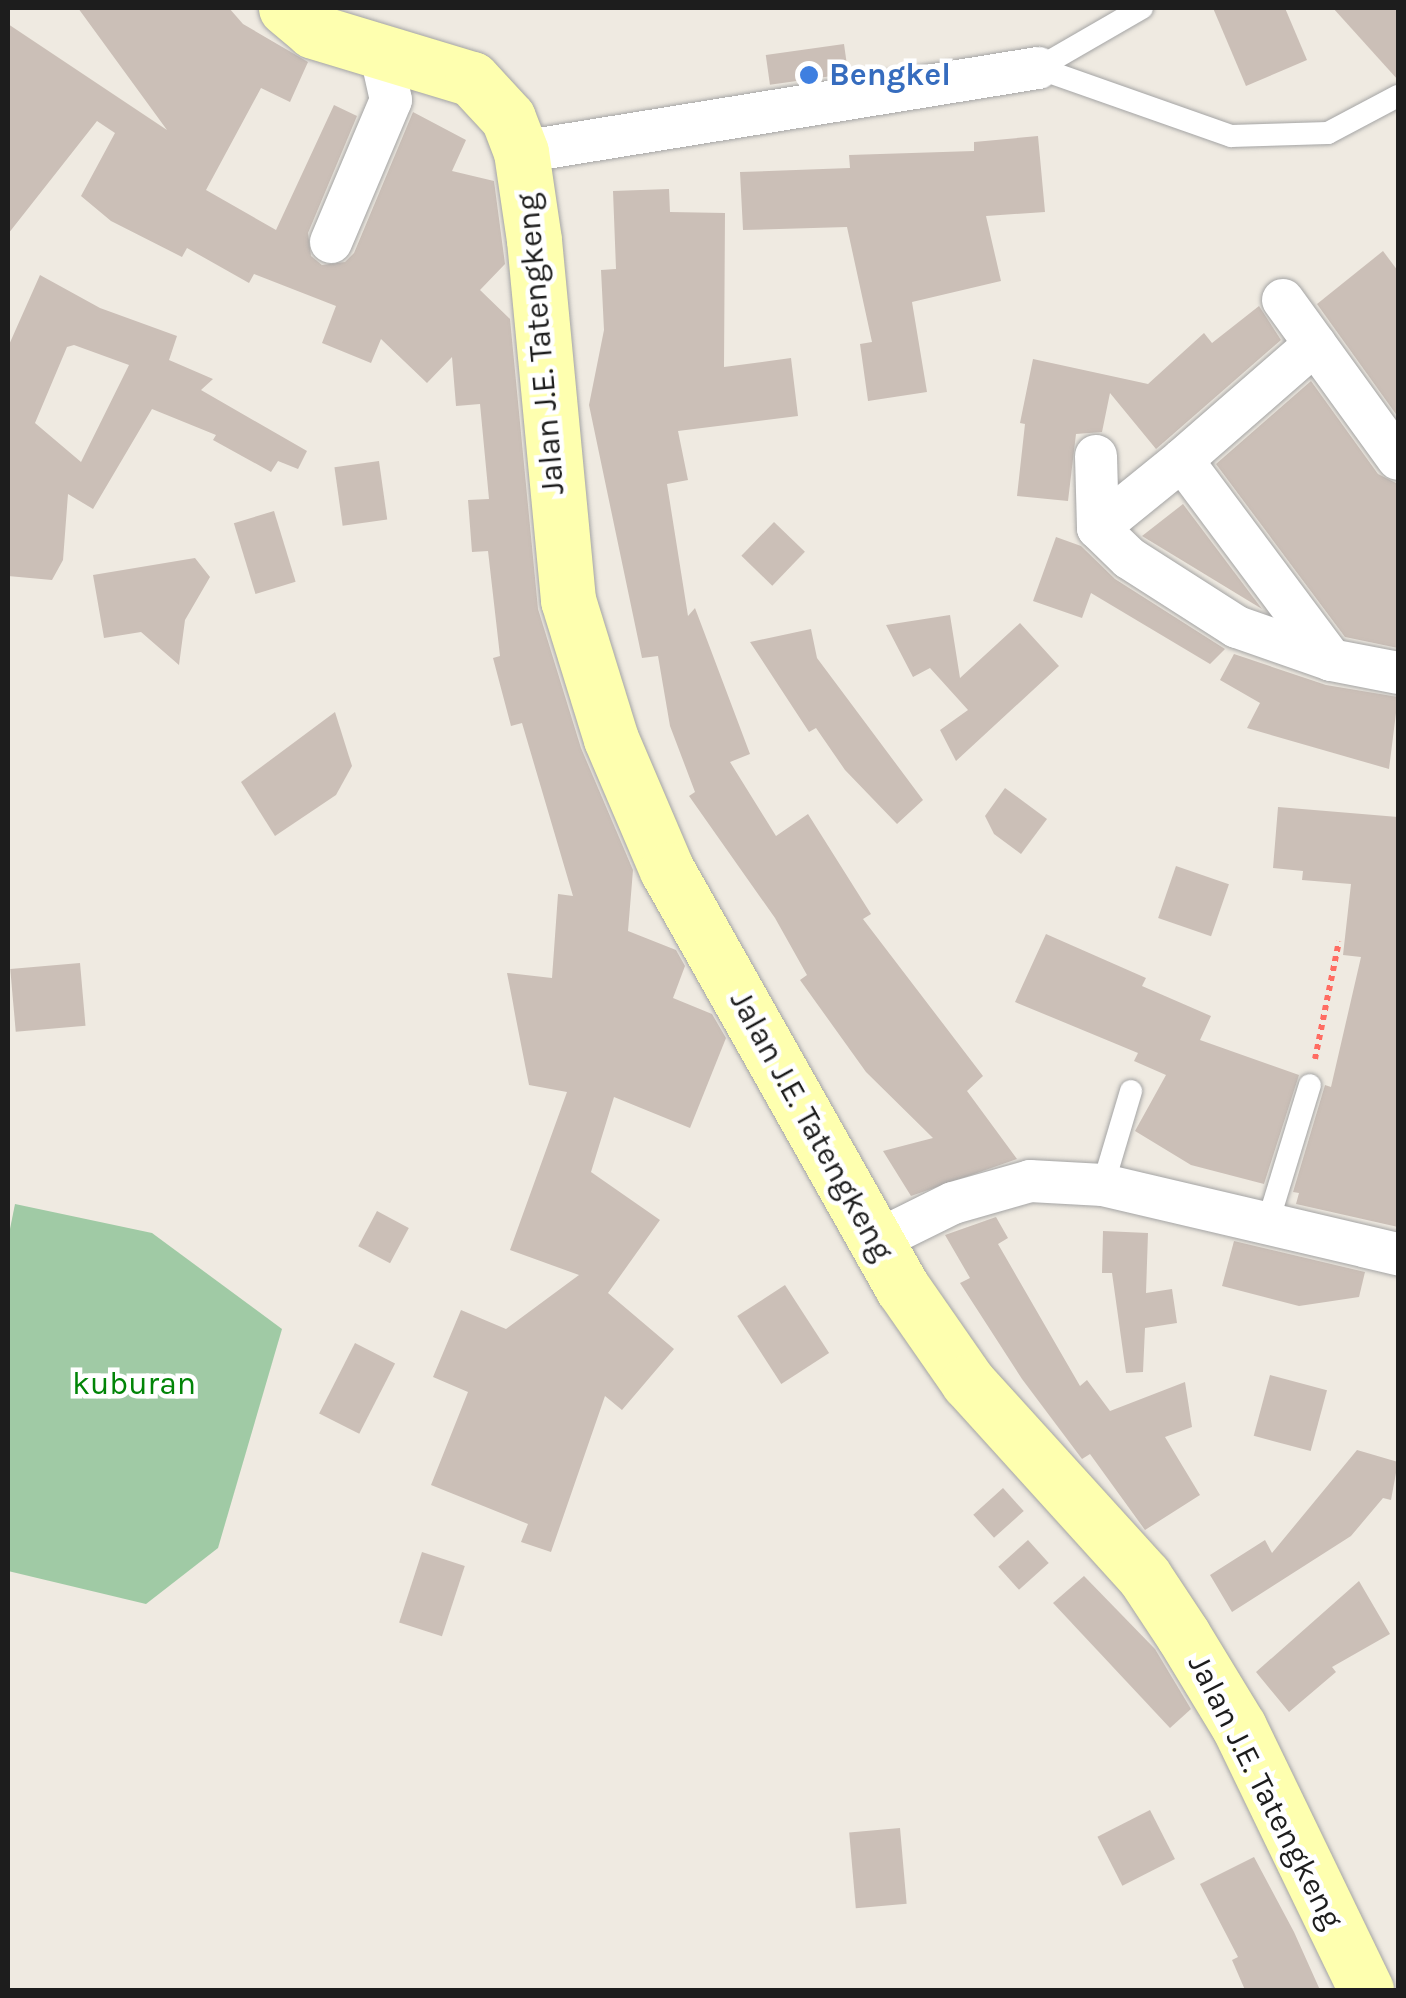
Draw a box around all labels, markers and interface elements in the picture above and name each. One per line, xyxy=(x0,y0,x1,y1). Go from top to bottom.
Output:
place label: Bengkel xyxy=(829,56,951,94)
marker: Bengkel xyxy=(798,64,820,86)
street label: Jalan J.E. Tatengkeng xyxy=(509,192,573,496)
street label: Jalan J.E. Tatengkeng xyxy=(721,984,901,1268)
park label: kuburan xyxy=(72,1365,196,1403)
street label: Jalan J.E. Tatengkeng xyxy=(1179,1649,1351,1935)

